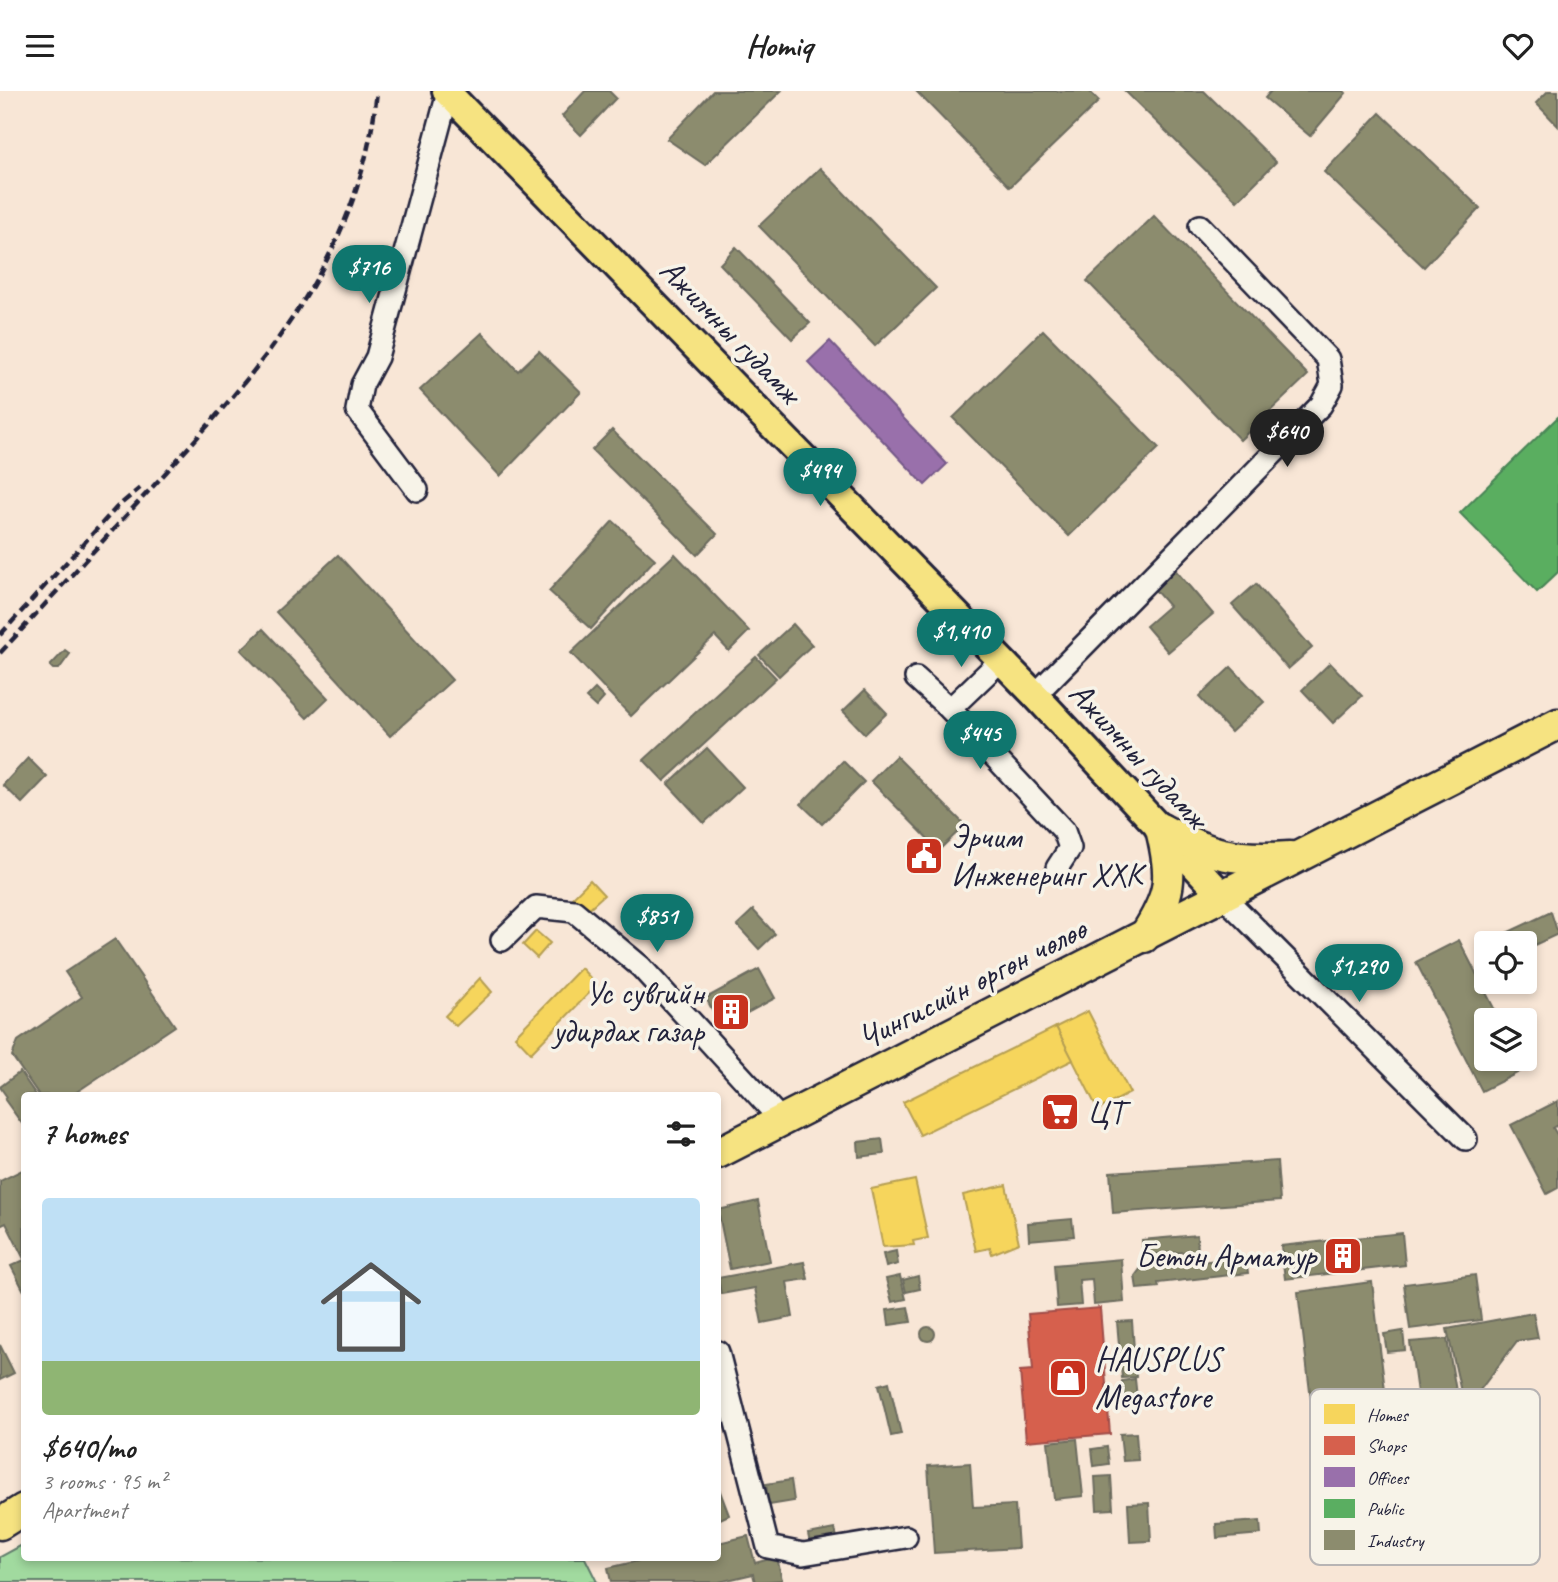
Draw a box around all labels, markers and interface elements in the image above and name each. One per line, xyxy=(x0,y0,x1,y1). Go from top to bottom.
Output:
text: Homiq xyxy=(746,25,812,66)
icon: menu xyxy=(21,27,59,65)
icon: heart xyxy=(1499,27,1537,65)
pin: $716 xyxy=(328,245,410,305)
street label: Ажилчны гудамж xyxy=(651,249,813,415)
text: $716 xyxy=(348,253,390,282)
pin: $640 xyxy=(1246,409,1328,469)
text: $640 xyxy=(1266,417,1308,446)
pin: $494 xyxy=(779,449,861,508)
text: $494 xyxy=(799,456,841,485)
pin: $1,410 xyxy=(904,609,1018,669)
text: $1,410 xyxy=(933,617,989,646)
street label: Ажилчны гудамж xyxy=(1060,673,1220,840)
pin: $445 xyxy=(939,711,1021,771)
text: $445 xyxy=(959,719,1001,748)
place label: Эрчим Инженеринг ХХК xyxy=(951,816,1147,896)
public building icon: Эрчим Инженеринг ХХК xyxy=(903,835,945,877)
pin: $851 xyxy=(616,895,698,954)
text: $851 xyxy=(636,902,678,931)
street label: Чингисийн өргөн чөлөө xyxy=(851,906,1095,1059)
map controls xyxy=(1474,931,1537,1071)
button: locate xyxy=(1474,931,1537,994)
pin: $1,290 xyxy=(1302,944,1416,1004)
text: $1,290 xyxy=(1331,952,1387,981)
place label: Ус сувгийн удирдах газар xyxy=(551,972,706,1052)
building icon: Ус сувгийн удирдах газар xyxy=(710,991,752,1033)
button: layers xyxy=(1474,1008,1537,1071)
supermarket icon: ЦТ xyxy=(1039,1091,1081,1133)
place label: ЦТ xyxy=(1087,1091,1131,1133)
text: 7 homes xyxy=(42,1115,127,1153)
icon: filters xyxy=(662,1115,700,1153)
place label: Бетон Арматур xyxy=(1136,1235,1319,1277)
building icon: Бетон Арматур xyxy=(1322,1235,1364,1277)
icon: home xyxy=(308,1244,434,1370)
place label: HAUSPLUS Megastore xyxy=(1095,1338,1225,1418)
shop icon: HAUSPLUS Megastore xyxy=(1047,1357,1089,1399)
legend xyxy=(1310,1389,1540,1565)
text: Homes xyxy=(1367,1403,1409,1427)
text: $640/mo xyxy=(42,1429,135,1467)
text: Shops xyxy=(1367,1434,1407,1458)
text: Offices xyxy=(1367,1466,1410,1490)
text: 3 rooms · 95 m² xyxy=(42,1467,166,1496)
text: Apartment xyxy=(42,1496,127,1525)
text: Public xyxy=(1367,1497,1405,1521)
text: Industry xyxy=(1367,1529,1425,1553)

